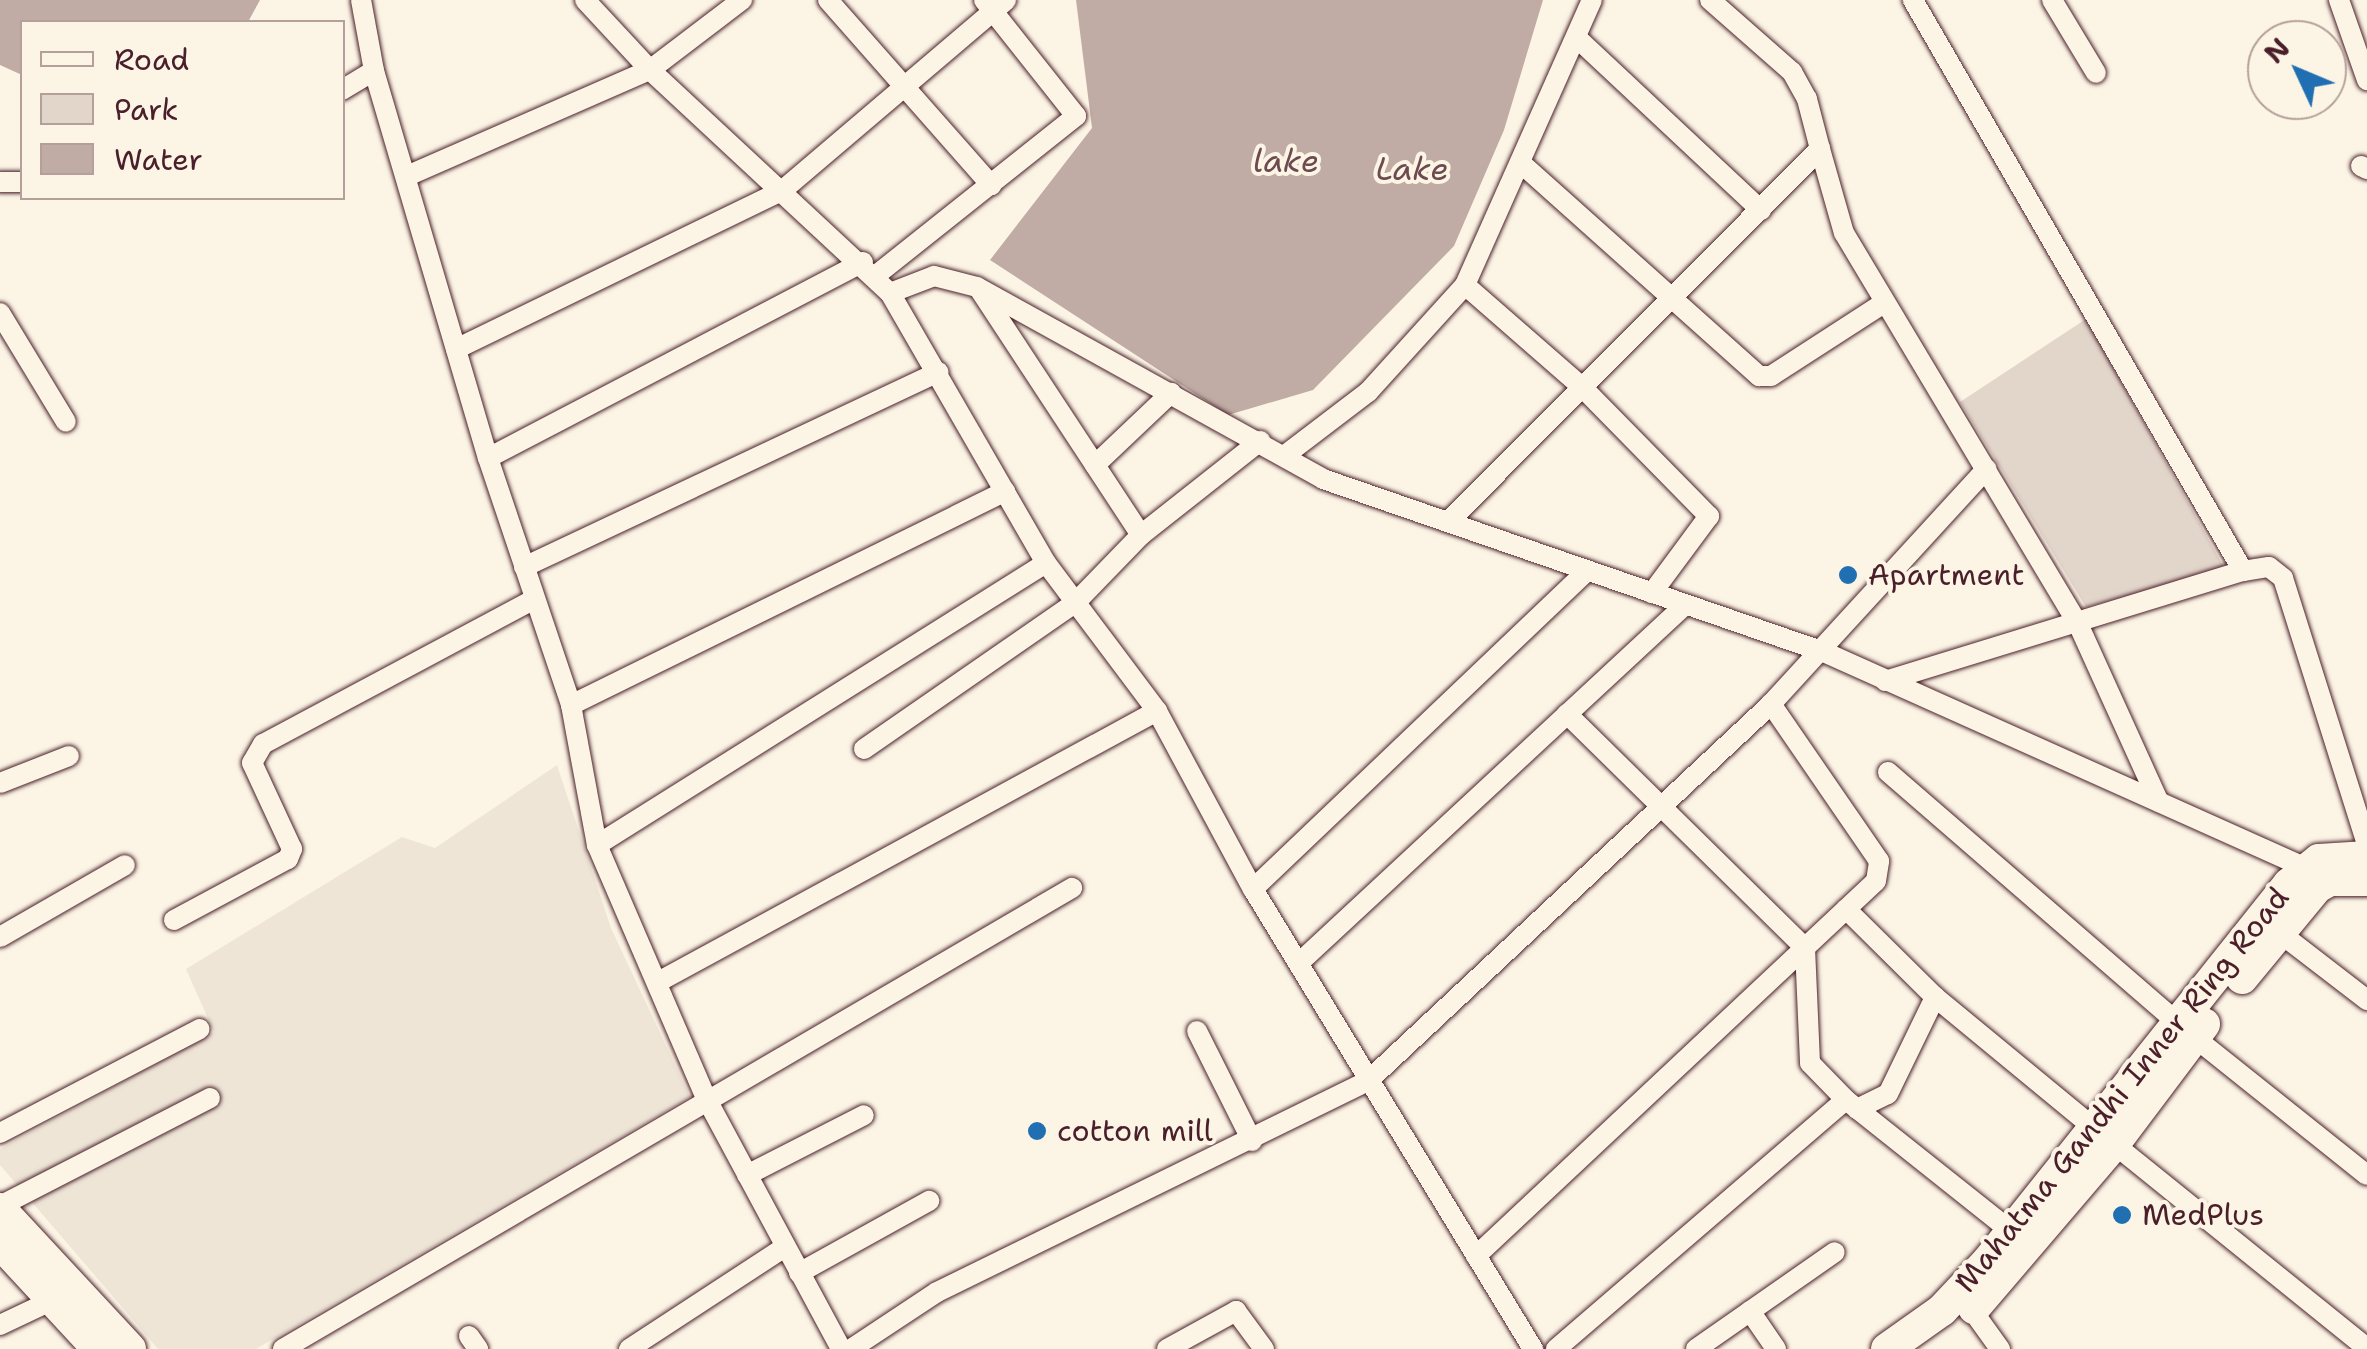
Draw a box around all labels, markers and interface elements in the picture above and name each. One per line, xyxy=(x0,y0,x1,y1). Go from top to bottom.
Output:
legend xyxy=(20,20,345,200)
north arrow xyxy=(2247,20,2347,120)
text: N xyxy=(2255,29,2298,72)
text: Road xyxy=(114,39,189,80)
text: Park xyxy=(114,89,178,130)
text: Water xyxy=(114,139,203,180)
water label: lake xyxy=(1253,142,1319,180)
water label: Lake xyxy=(1376,150,1448,188)
place label: Apartment xyxy=(1868,557,2024,593)
marker: Apartment xyxy=(1837,564,1859,586)
street label: Mahatma Gandhi Inner Ring Road xyxy=(1947,880,2297,1300)
place label: cotton mill xyxy=(1057,1113,1213,1149)
marker: cotton mill xyxy=(1026,1120,1048,1142)
place label: MedPlus xyxy=(2142,1197,2264,1233)
marker: MedPlus xyxy=(2111,1204,2133,1226)

